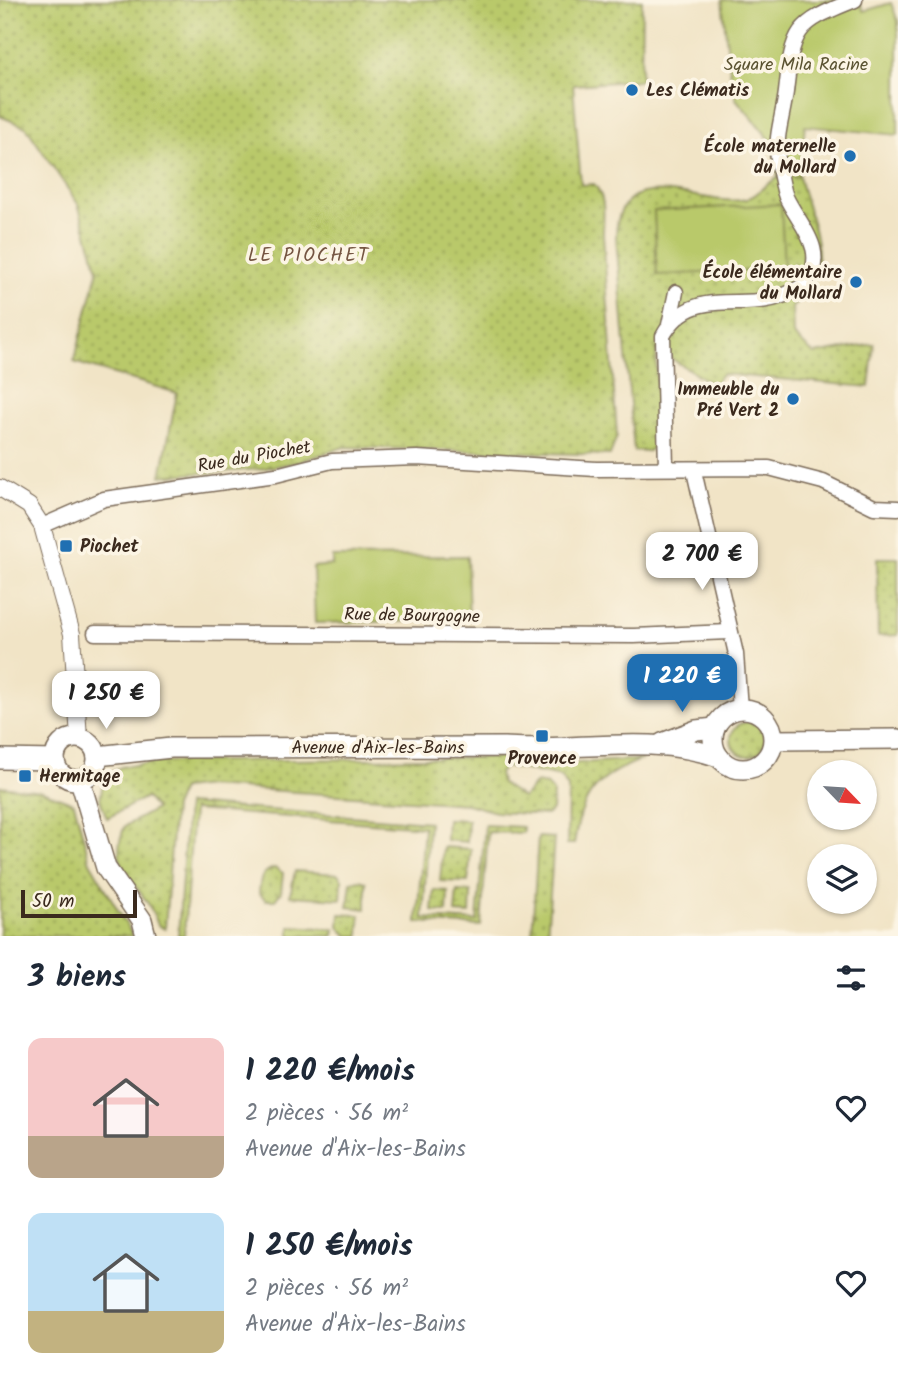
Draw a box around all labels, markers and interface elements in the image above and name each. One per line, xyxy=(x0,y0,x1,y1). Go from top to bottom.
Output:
park label: Square Mila Racine xyxy=(724,51,868,80)
place label: Les Clématis xyxy=(646,77,750,106)
marker: Les Clématis xyxy=(624,82,640,98)
place label: École maternelle du Mollard xyxy=(704,133,836,183)
marker: École maternelle du Mollard xyxy=(842,148,858,164)
district label: LE PIOCHET xyxy=(248,241,370,271)
place label: École élémentaire du Mollard xyxy=(703,259,842,309)
marker: École élémentaire du Mollard xyxy=(848,274,864,290)
place label: Immeuble du Pré Vert 2 xyxy=(677,376,779,426)
marker: Immeuble du Pré Vert 2 xyxy=(785,391,801,407)
street label: Rue du Piochet xyxy=(195,433,314,482)
pin: 2 700 € xyxy=(637,532,767,592)
place label: Piochet xyxy=(80,533,139,562)
text: 2 700 € xyxy=(662,537,742,573)
marker: Piochet xyxy=(58,538,74,554)
street label: Rue de Bourgogne xyxy=(344,601,480,632)
pin: 1 220 € xyxy=(617,654,747,714)
text: 1 220 € xyxy=(643,659,721,695)
pin: 1 250 € xyxy=(41,672,171,731)
text: 1 250 € xyxy=(68,676,144,712)
marker: Provence xyxy=(534,728,550,744)
street label: Avenue d'Aix-les-Bains xyxy=(292,734,465,763)
place label: Provence xyxy=(508,745,576,774)
north arrow xyxy=(807,760,877,830)
map controls xyxy=(807,760,877,914)
place label: Hermitage xyxy=(39,763,120,792)
marker: Hermitage xyxy=(17,768,33,784)
button: layers xyxy=(807,844,877,914)
scale bar xyxy=(21,887,136,919)
text: 50 m xyxy=(32,887,74,917)
text: 3 biens xyxy=(28,954,126,1002)
icon: filters xyxy=(832,959,870,997)
text: 1 220 €/mois xyxy=(245,1048,415,1096)
icon: home xyxy=(84,1066,168,1150)
icon: heart xyxy=(832,1089,870,1127)
text: 2 pièces · 56 m² xyxy=(245,1096,408,1132)
text: Avenue d'Aix-les-Bains xyxy=(245,1132,466,1168)
text: 1 250 €/mois xyxy=(245,1223,413,1271)
icon: home xyxy=(84,1241,168,1325)
icon: heart xyxy=(832,1264,870,1302)
text: 2 pièces · 56 m² xyxy=(245,1271,408,1307)
text: Avenue d'Aix-les-Bains xyxy=(245,1307,466,1343)

